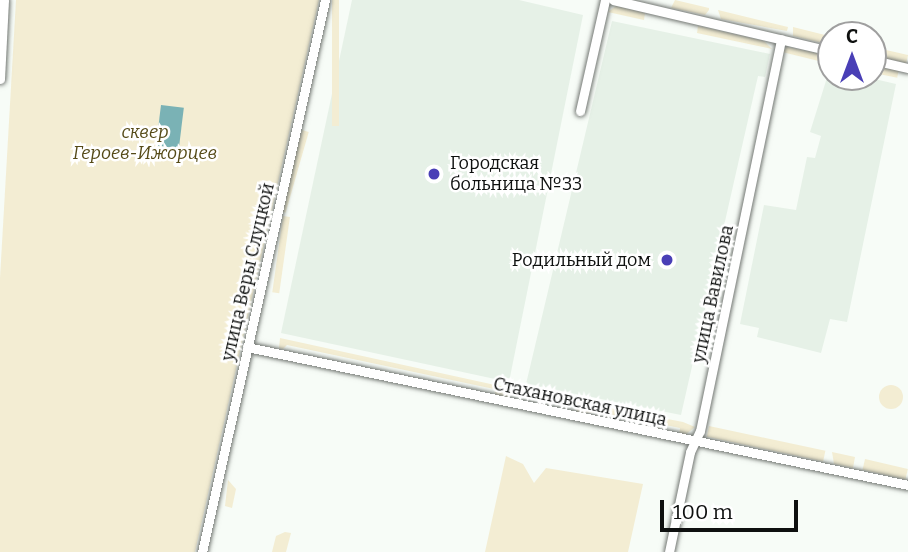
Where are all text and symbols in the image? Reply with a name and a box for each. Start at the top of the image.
north arrow [817,21,887,91]
text: С [846,25,858,48]
park label: сквер Героев-Ижорцев [73,122,217,164]
place label: Городская больница №33 [450,153,582,196]
marker: Городская больница №33 [424,164,444,184]
street label: улица Веры Слуцкой [217,181,279,363]
street label: улица Вавилова [688,223,738,365]
place label: Родильный дом [512,249,651,271]
marker: Родильный дом [657,250,677,270]
street label: Стахановская улица [491,373,669,431]
scale bar [663,486,801,530]
text: 100 m [673,499,733,525]

